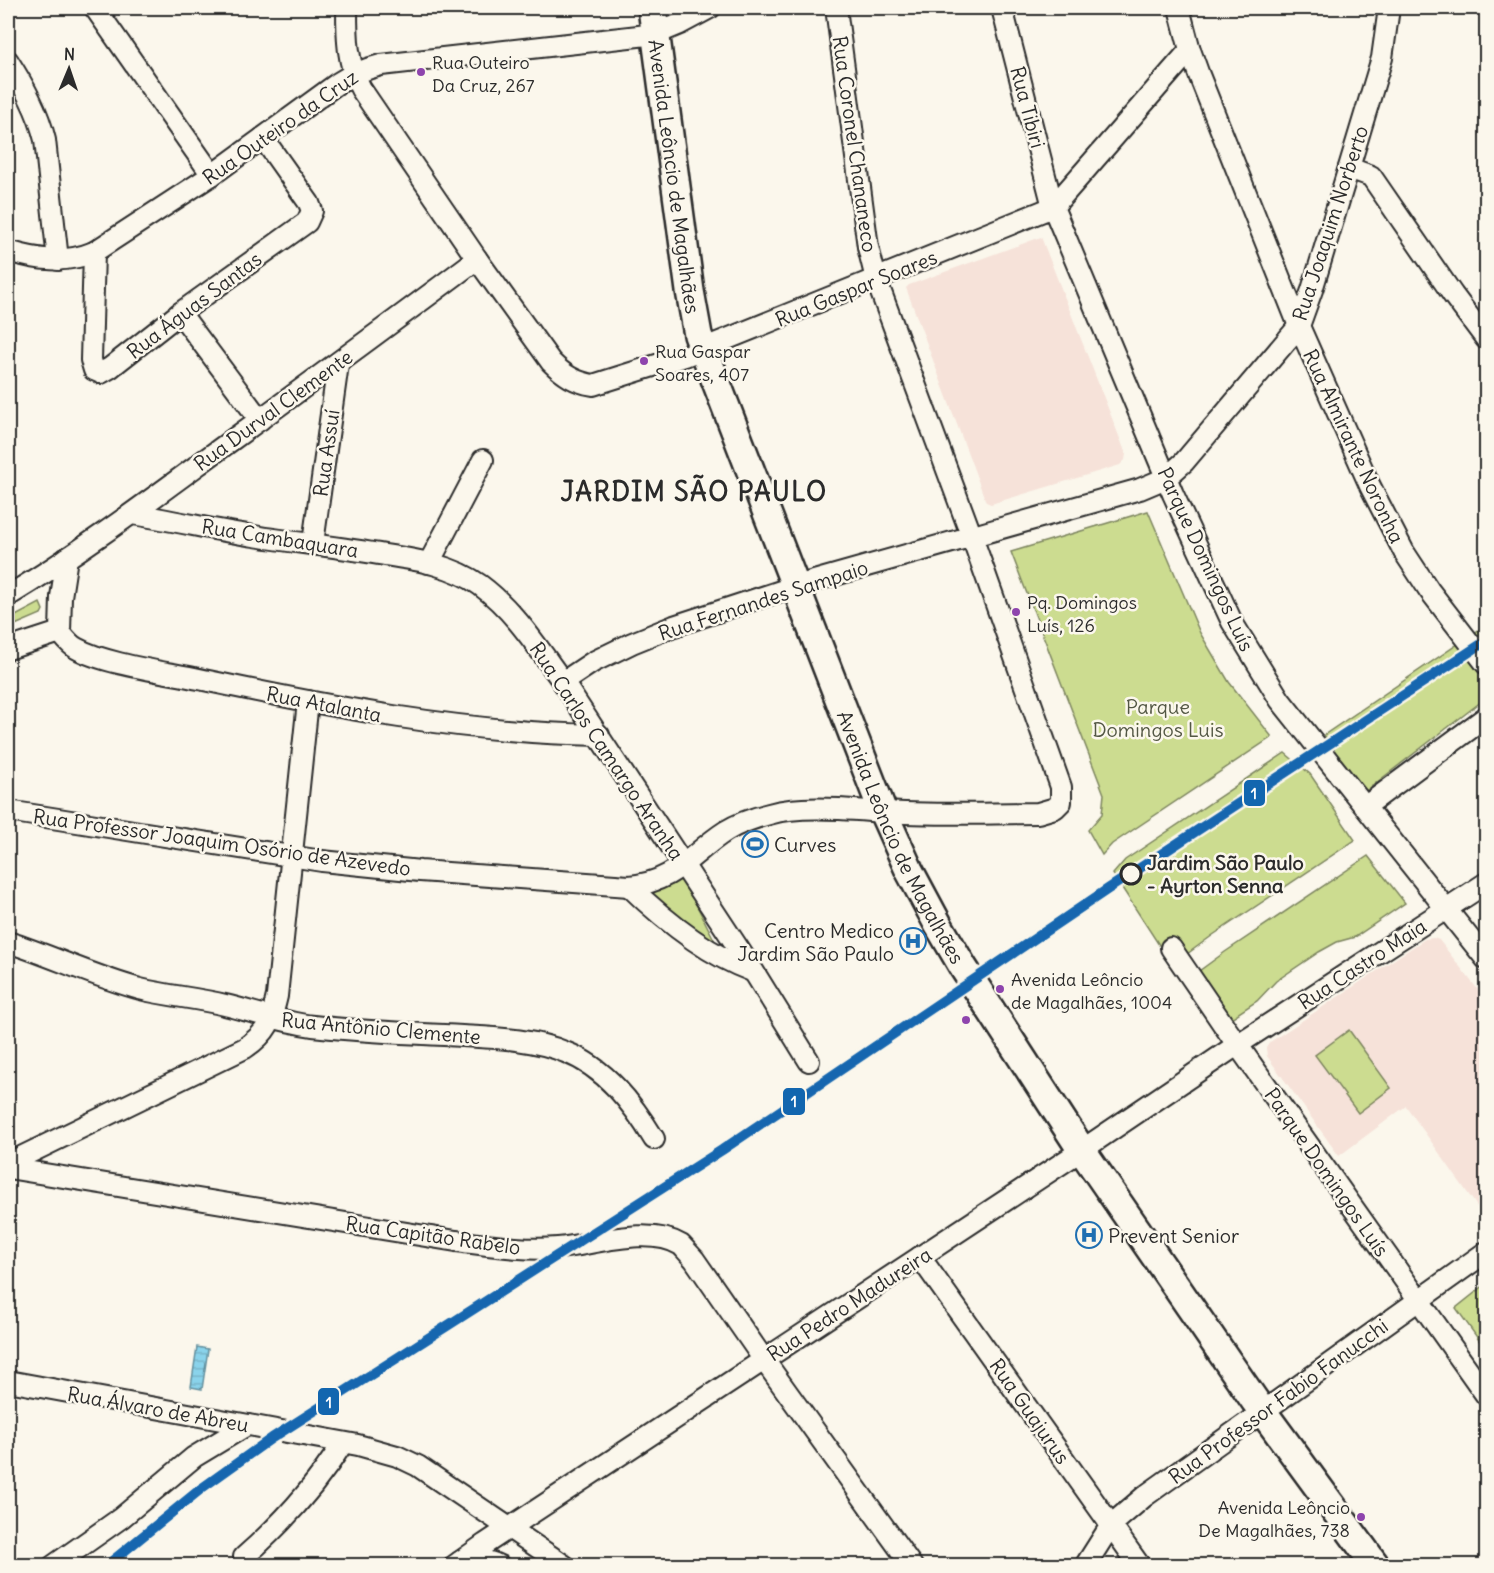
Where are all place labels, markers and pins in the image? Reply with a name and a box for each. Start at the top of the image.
place label: Rua Outeiro Da Cruz, 267 [432,51,535,97]
marker: Rua Outeiro Da Cruz, 267 [415,66,427,78]
place label: Rua Gaspar Soares, 407 [655,340,751,386]
marker: Rua Gaspar Soares, 407 [638,355,650,367]
place label: Pq. Domingos Luís, 126 [1027,591,1137,637]
marker: Pq. Domingos Luís, 126 [1010,606,1022,618]
sports icon: Curves [740,829,770,859]
place label: Curves [774,832,836,857]
place label: Jardim São Paulo - Ayrton Senna [1147,850,1304,898]
marker: Jardim São Paulo - Ayrton Senna [1120,863,1142,885]
place label: Centro Medico Jardim São Paulo [737,918,894,966]
hospital icon: Centro Medico Jardim São Paulo [898,926,928,956]
place label: Avenida Leôncio de Magalhães, 1004 [1011,968,1172,1014]
marker: Avenida Leôncio de Magalhães, 1004 [994,983,1006,995]
unlabelled marker [960,1014,972,1026]
hospital icon: Prevent Senior [1074,1220,1104,1250]
place label: Prevent Senior [1108,1223,1239,1248]
place label: Avenida Leôncio De Magalhães, 738 [1198,1496,1350,1542]
marker: Avenida Leôncio De Magalhães, 738 [1355,1511,1367,1523]

